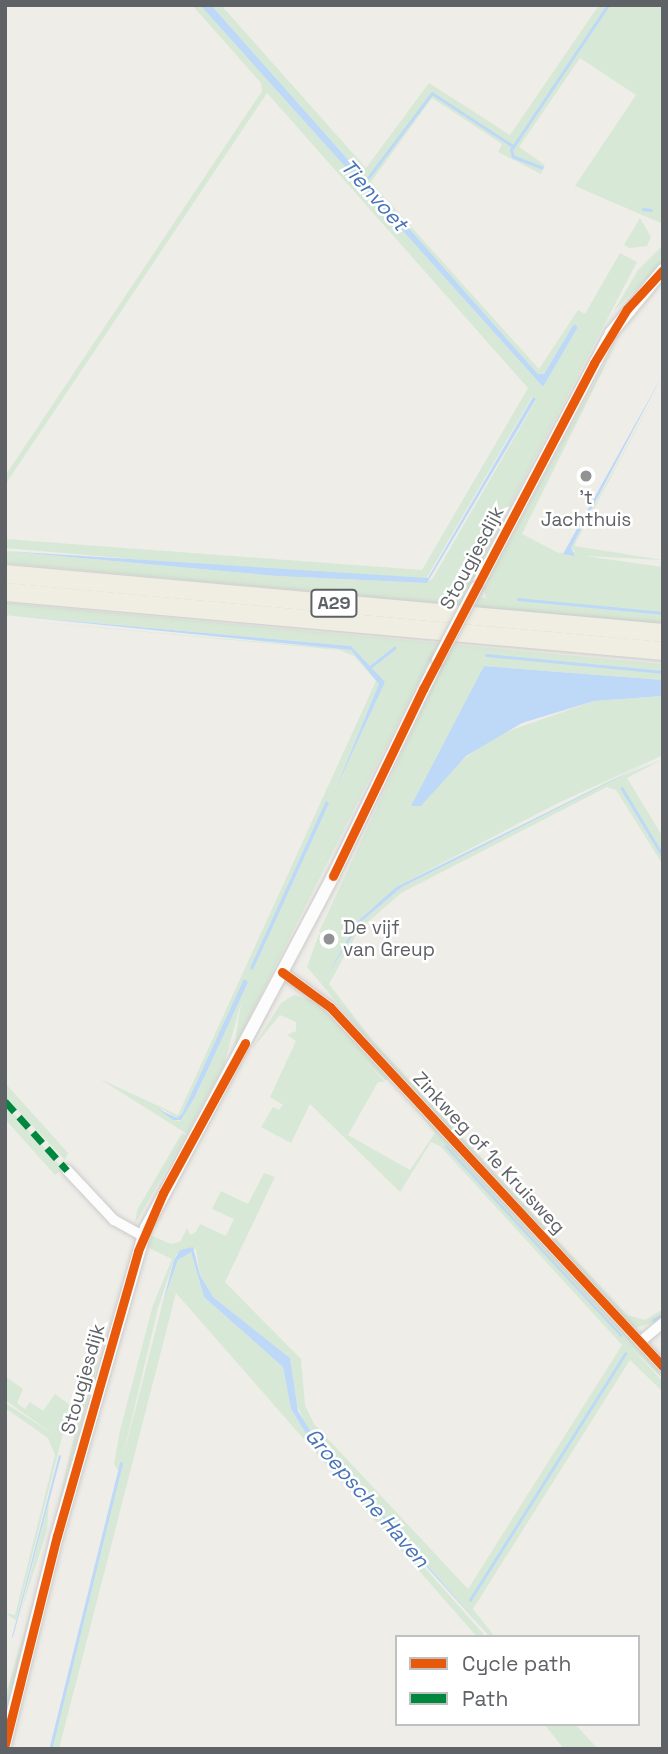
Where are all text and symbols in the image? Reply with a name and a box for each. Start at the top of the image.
water label: Tienvoet [335,154,413,236]
marker: 't Jachthuis [578,468,594,484]
place label: 't Jachthuis [541,487,631,531]
street label: Stougjesdijk [435,503,509,613]
road number: A29 [310,588,358,618]
place label: De vijf van Greup [343,917,435,961]
marker: De vijf van Greup [321,931,337,947]
street label: Zinkweg of 1e Kruisweg [408,1067,570,1239]
street label: Stougjesdijk [56,1321,110,1437]
water label: Groepsche Haven [300,1423,434,1573]
legend [395,1635,640,1726]
text: Cycle path [462,1650,571,1677]
text: Path [462,1685,508,1712]

